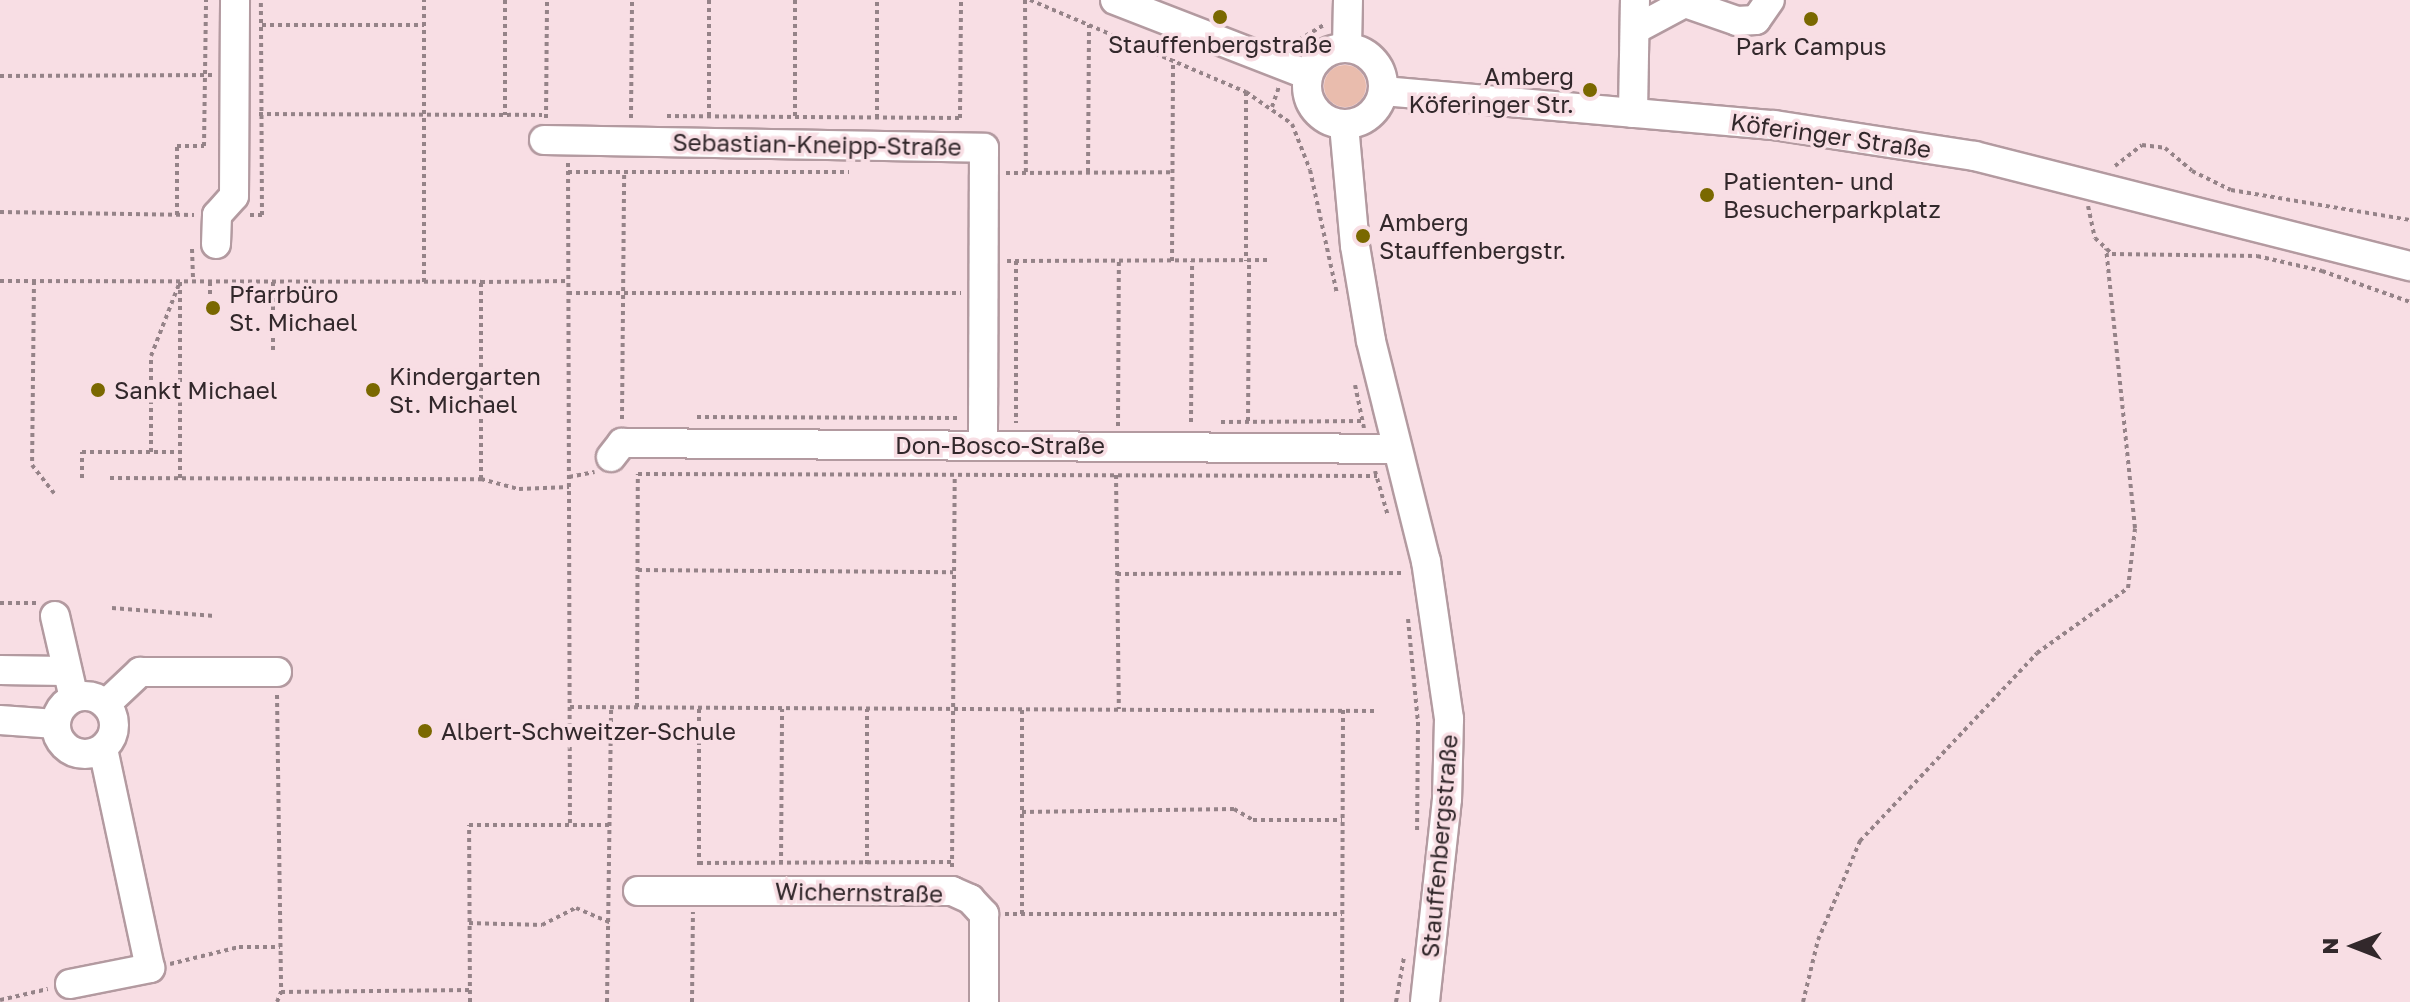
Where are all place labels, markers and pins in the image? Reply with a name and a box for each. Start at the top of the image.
marker: Stauffenbergstraße [1211,8,1229,26]
marker: Park Campus [1802,10,1820,28]
place label: Stauffenbergstraße [1108,30,1332,58]
place label: Park Campus [1735,32,1887,60]
place label: Amberg Köferinger Str. [1409,62,1574,118]
marker: Amberg Köferinger Str. [1581,81,1599,99]
place label: Patienten- und Besucherparkplatz [1723,167,1941,223]
marker: Patienten- und Besucherparkplatz [1698,186,1716,204]
place label: Amberg Stauffenbergstr. [1379,208,1566,264]
marker: Amberg Stauffenbergstr. [1354,227,1372,245]
place label: Pfarrbüro St. Michael [229,280,357,336]
marker: Pfarrbüro St. Michael [204,299,222,317]
place label: Kindergarten St. Michael [389,362,541,418]
place label: Sankt Michael [114,376,277,404]
marker: Sankt Michael [89,381,107,399]
marker: Kindergarten St. Michael [364,381,382,399]
place label: Albert-Schweitzer-Schule [441,717,736,745]
marker: Albert-Schweitzer-Schule [416,722,434,740]

